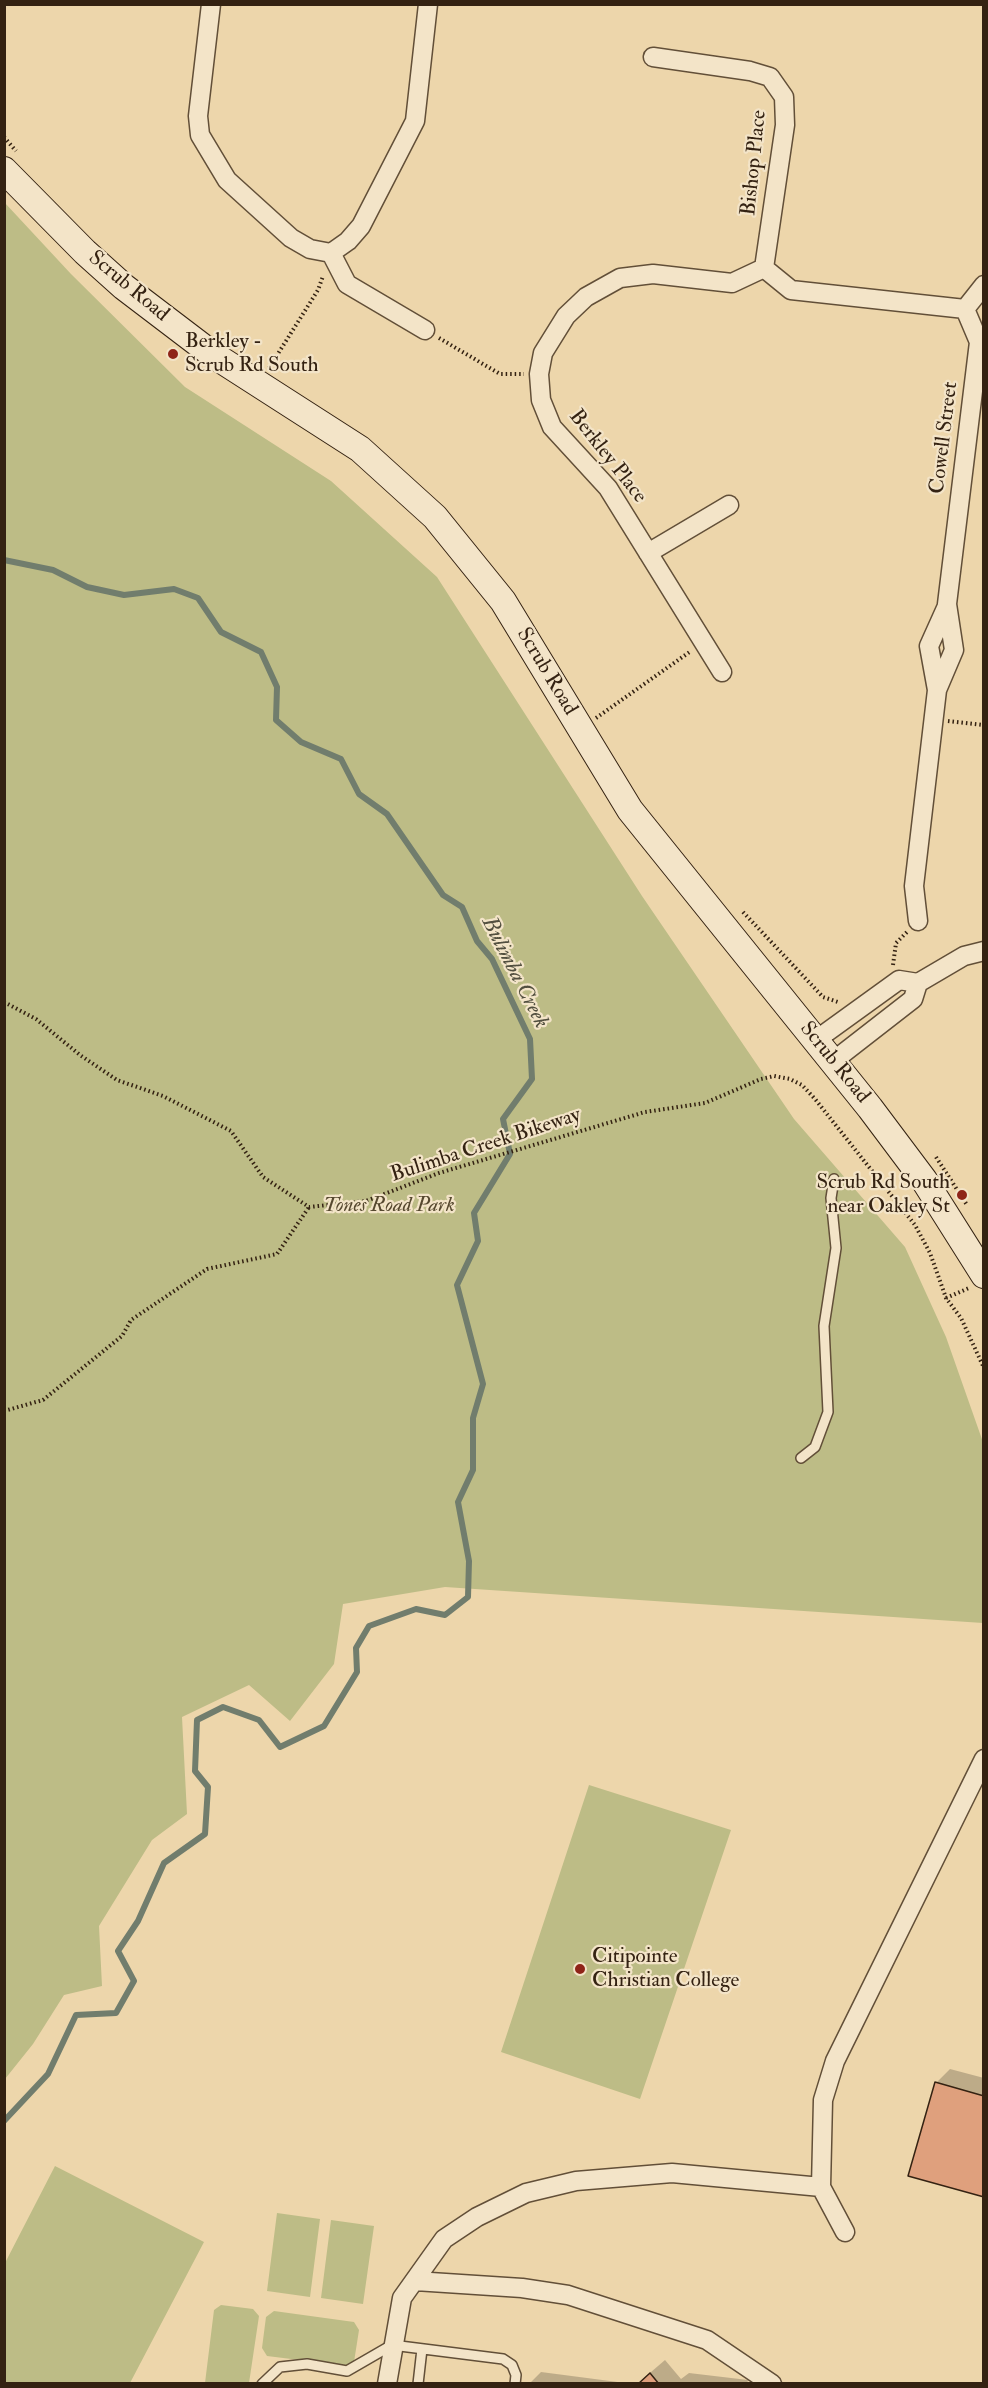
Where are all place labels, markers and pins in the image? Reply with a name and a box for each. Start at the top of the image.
place label: Berkley - Scrub Rd South [185,329,319,379]
marker: Berkley - Scrub Rd South [166,347,180,361]
place label: Scrub Rd South near Oakley St [816,1170,950,1220]
marker: Scrub Rd South near Oakley St [955,1188,969,1202]
place label: Citipointe Christian College [592,1944,739,1994]
marker: Citipointe Christian College [573,1962,587,1976]

